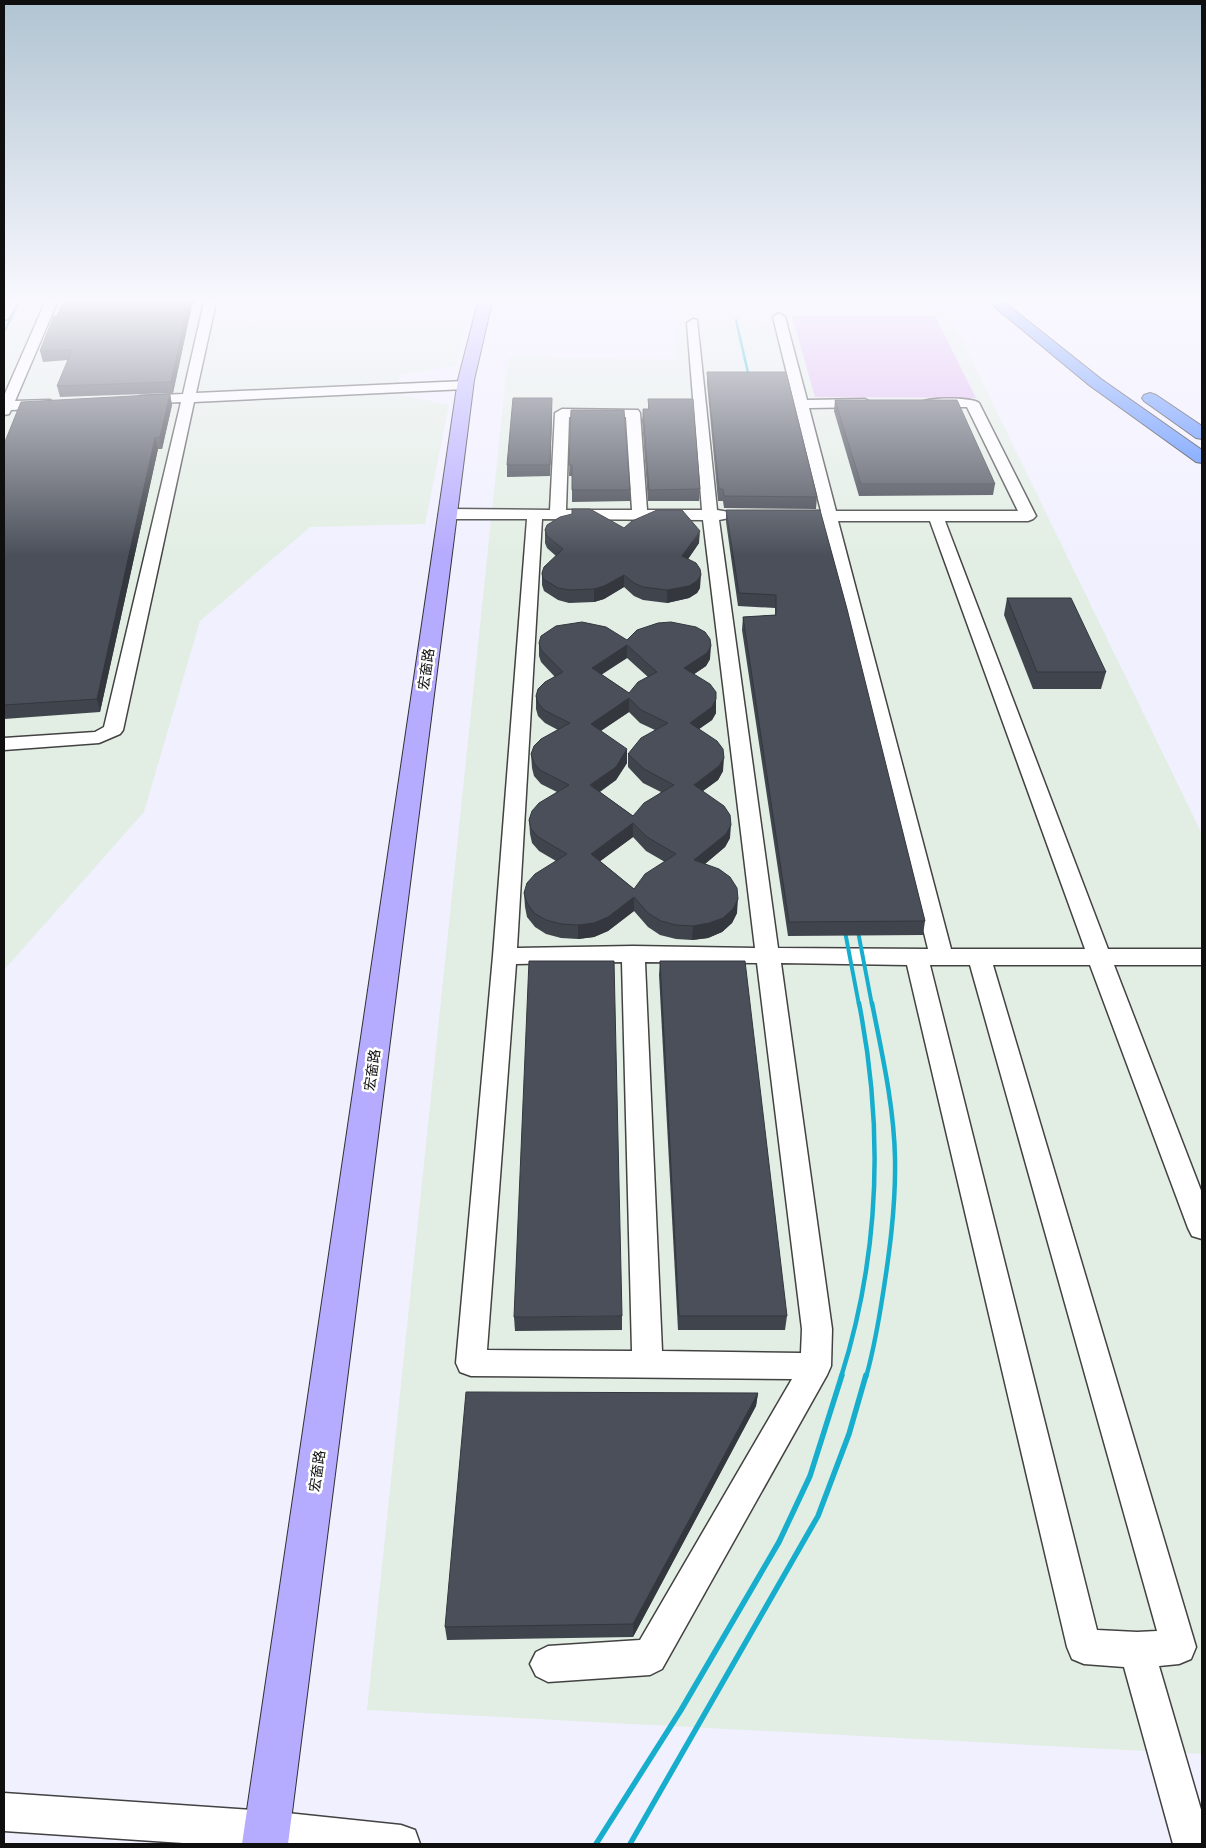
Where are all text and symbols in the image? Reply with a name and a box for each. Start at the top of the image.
street label: 宏奤路 [413,647,438,691]
street label: 宏奤路 [359,1048,384,1092]
street label: 宏奤路 [304,1449,329,1493]

